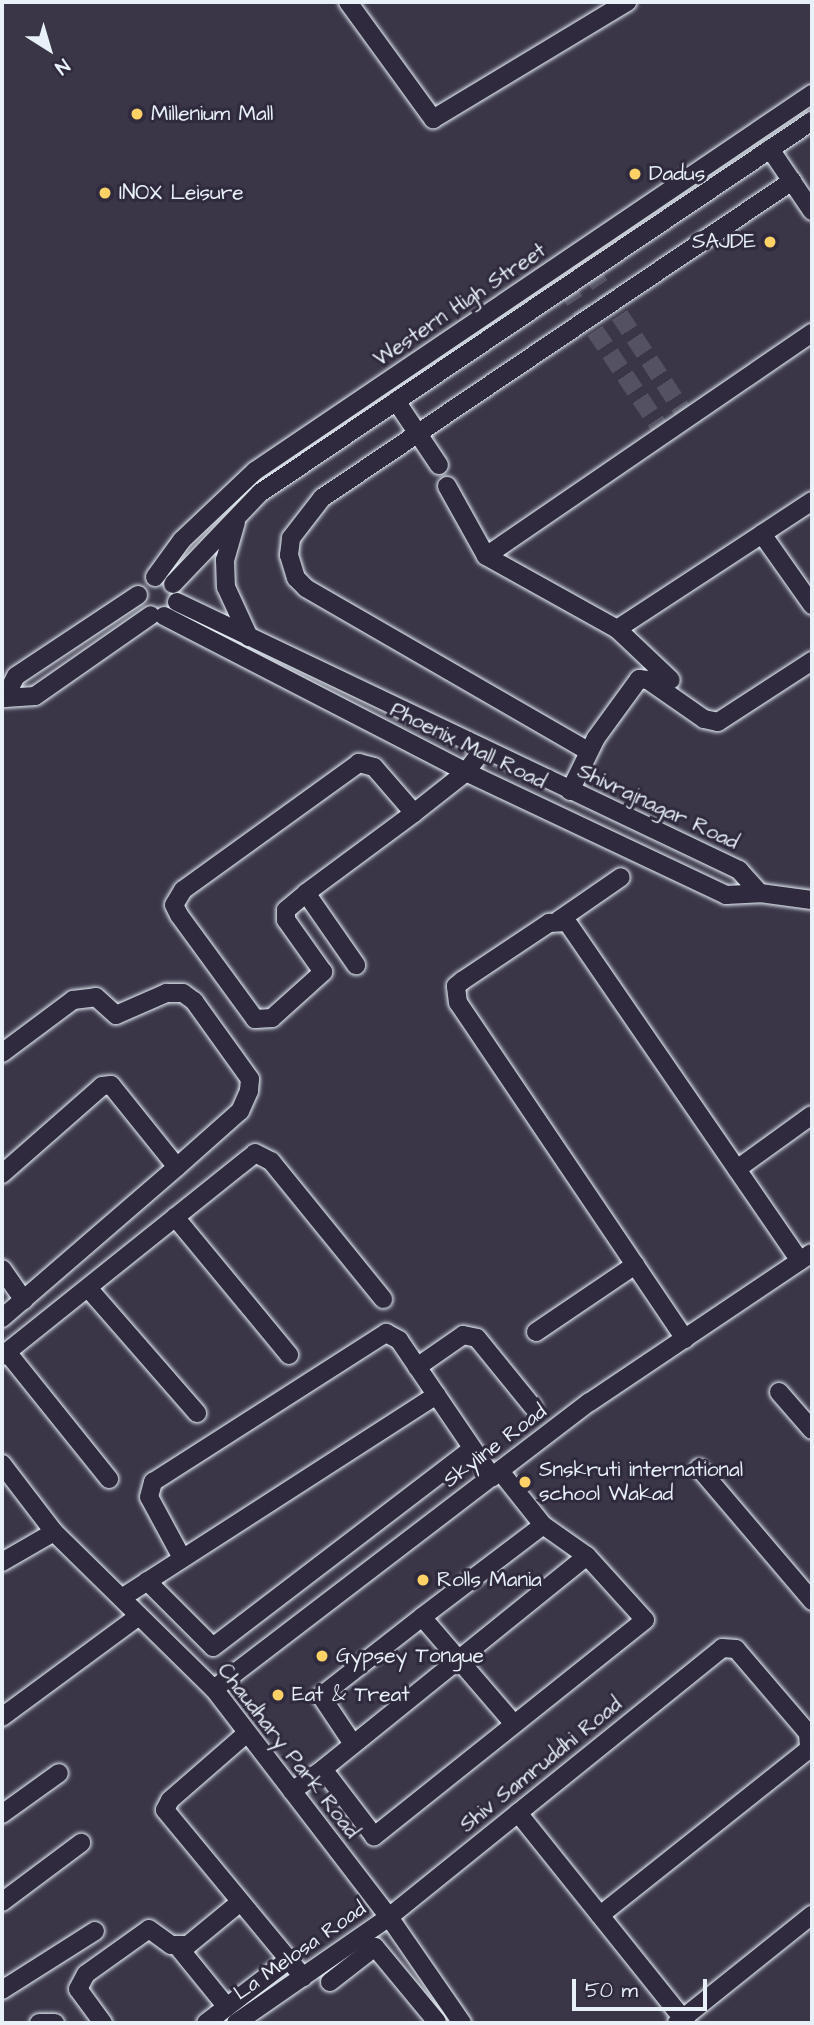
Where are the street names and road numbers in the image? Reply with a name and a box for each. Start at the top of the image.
street label: Western High Street [369,238,551,372]
street label: Phoenix Mall Road [386,697,550,795]
street label: Shivrajnagar Road [573,759,743,855]
street label: Skyline Road [438,1399,552,1493]
street label: Chaudhary Park Road [212,1658,364,1844]
street label: Shiv Samruddhi Road [455,1692,627,1838]
street label: La Melosa Road [229,1896,371,2006]

